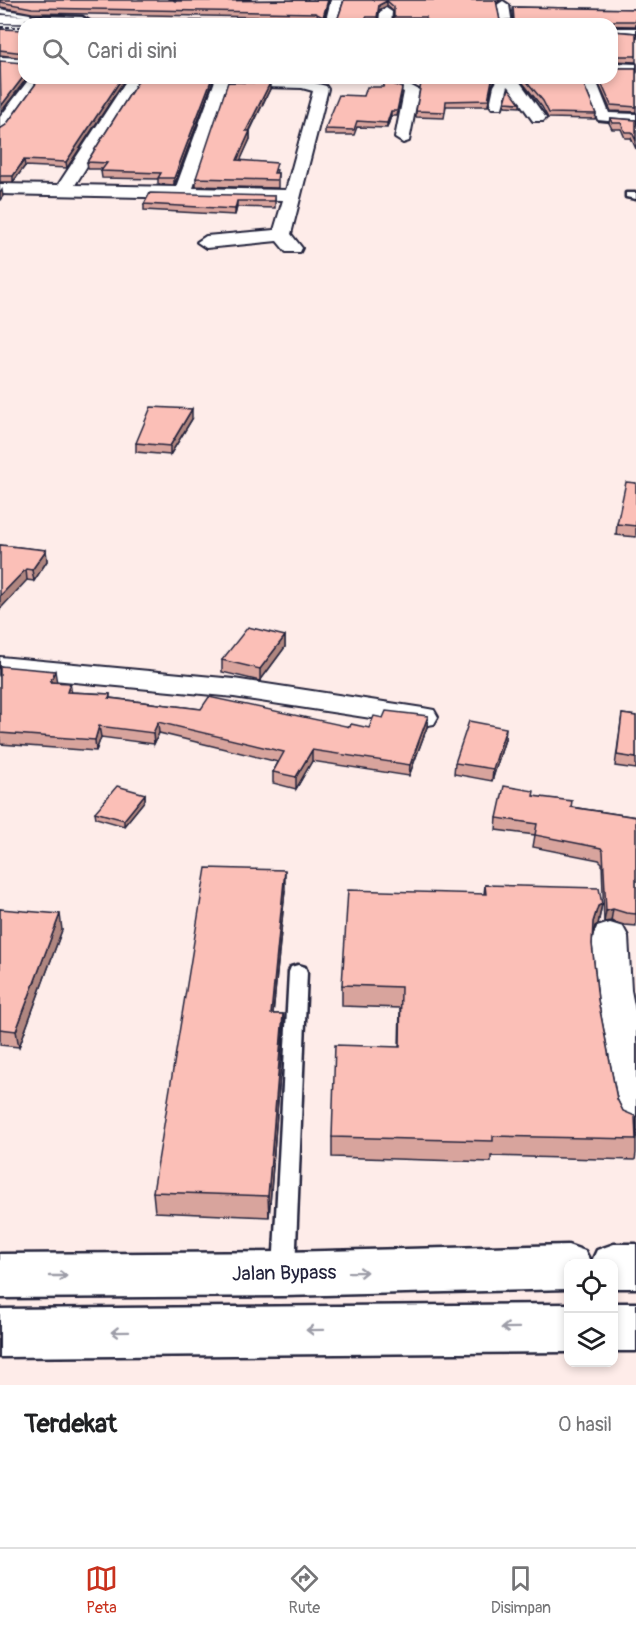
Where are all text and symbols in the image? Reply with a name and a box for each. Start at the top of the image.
search box [18,18,618,84]
icon: search [39,35,72,68]
text: Cari di sini [87,37,177,65]
map controls [564,1259,618,1367]
button: locate [564,1259,618,1313]
street label: Jalan Bypass [232,1260,337,1286]
one-way arrow [348,1266,368,1278]
one-way arrow [48,1270,68,1281]
button: layers [564,1313,618,1367]
one-way arrow [501,1322,521,1334]
one-way arrow [306,1324,326,1336]
one-way arrow [111,1326,131,1338]
text: Terdekat [24,1408,117,1440]
text: 0 hasil [558,1412,612,1437]
tab: Peta [85,1562,118,1618]
tab: Rute [288,1562,321,1618]
tab: Disimpan [491,1562,551,1618]

